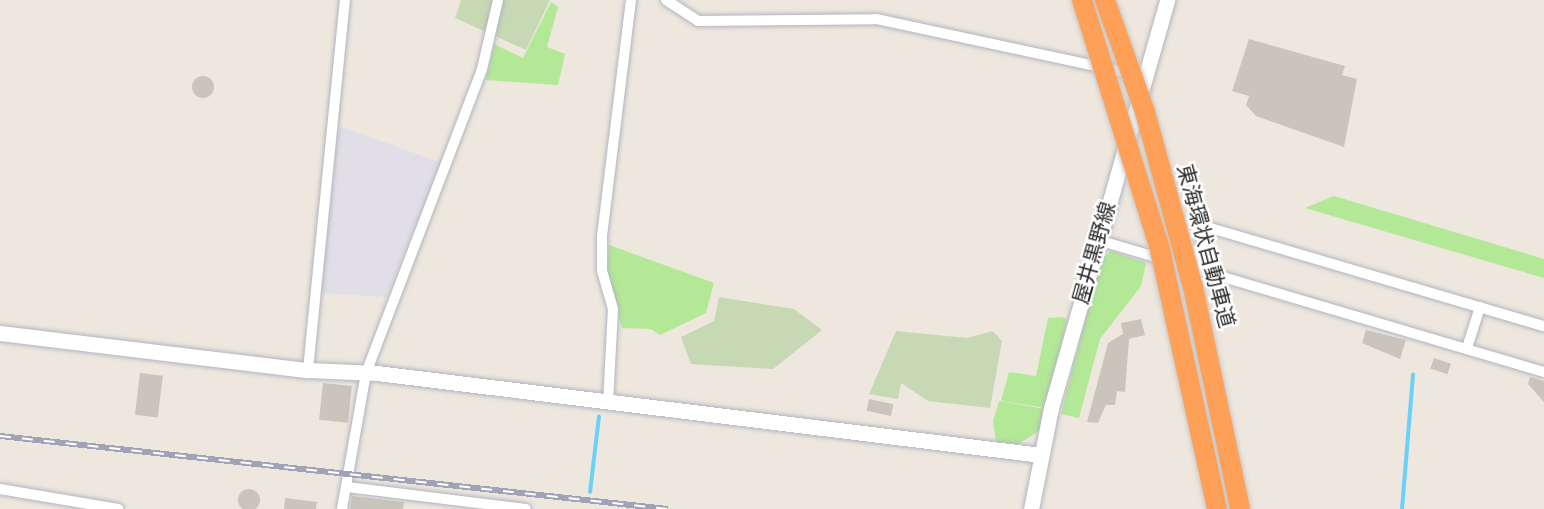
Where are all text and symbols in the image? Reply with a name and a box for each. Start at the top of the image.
street label: 東海環状自動車道 [1172,162,1240,330]
street label: 屋井黒野線 [1067,199,1121,307]

